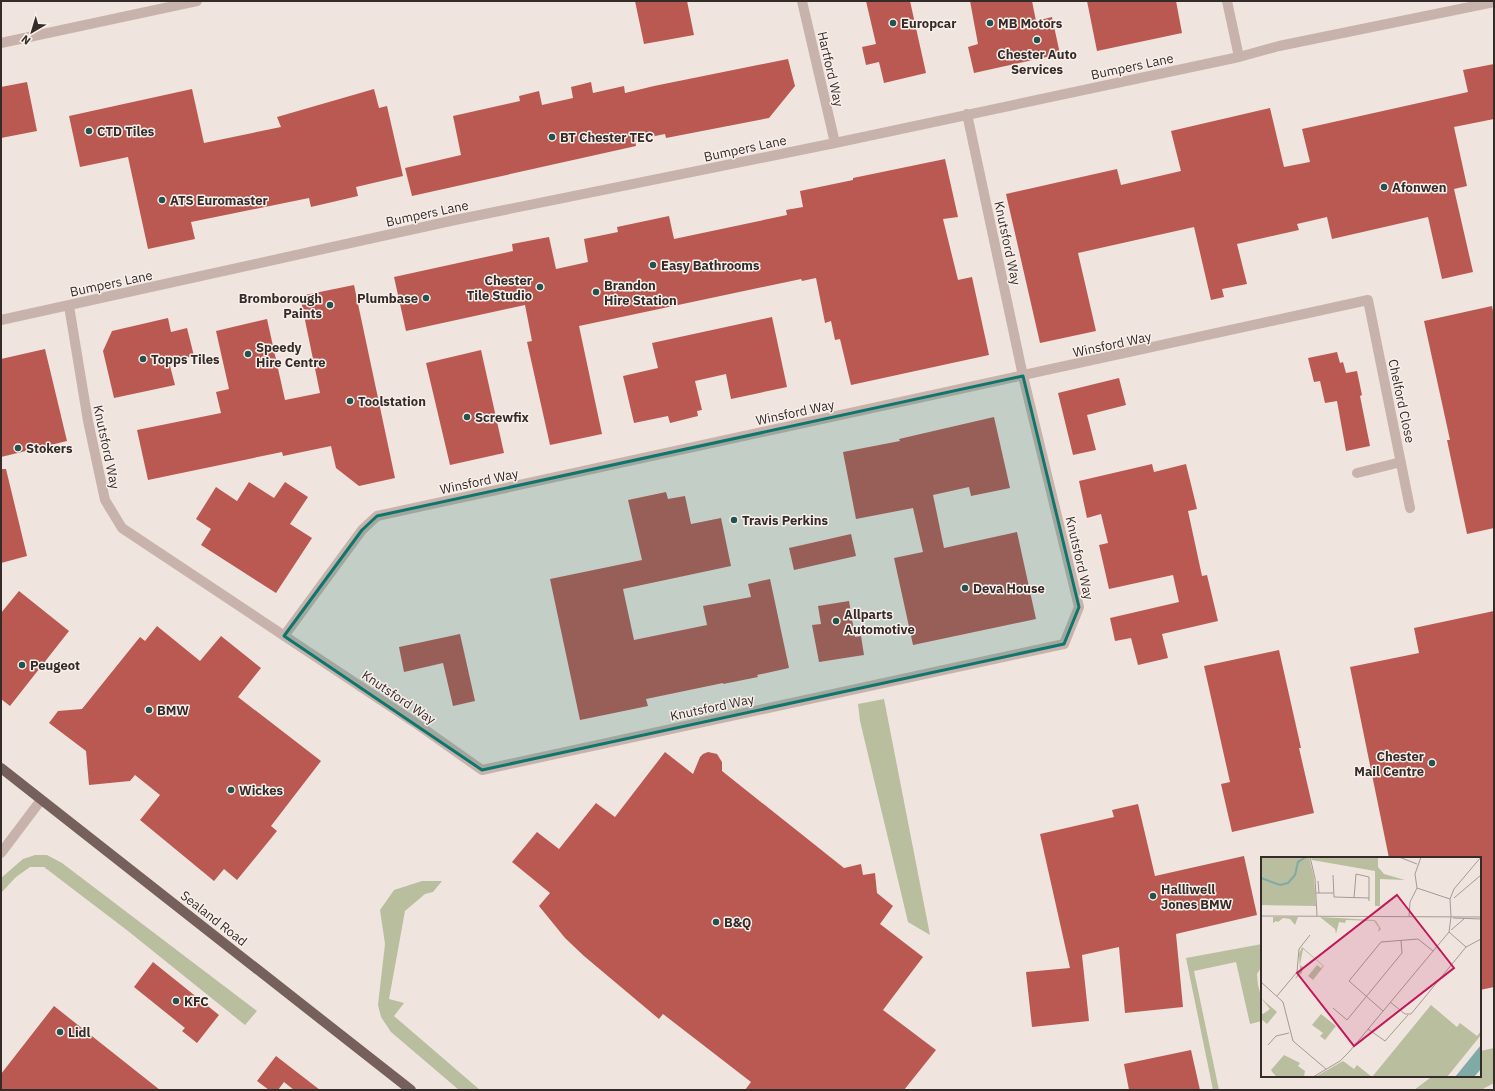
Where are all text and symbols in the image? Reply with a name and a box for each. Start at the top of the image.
north arrow [12,12,52,52]
place label: Europcar [901,15,956,32]
place label: MB Motors [998,15,1063,32]
marker: Europcar [888,18,898,28]
marker: MB Motors [985,18,995,28]
street label: Hartford Way [814,30,848,109]
text: N [18,32,33,48]
marker: Chester Auto Services [1032,35,1042,45]
place label: Chester Auto Services [997,46,1077,78]
street label: Bumpers Lane [1089,49,1175,84]
place label: CTD Tiles [97,123,155,140]
marker: CTD Tiles [84,126,94,136]
place label: BT Chester TEC [560,129,654,146]
street label: Bumpers Lane [702,131,788,166]
marker: BT Chester TEC [547,132,557,142]
place label: Afonwen [1392,179,1446,196]
marker: Afonwen [1379,182,1389,192]
place label: ATS Euromaster [170,192,268,209]
marker: ATS Euromaster [157,195,167,205]
street label: Bumpers Lane [384,196,470,231]
street label: Knutsford Way [990,200,1025,287]
place label: Easy Bathrooms [661,257,760,274]
marker: Easy Bathrooms [648,260,658,270]
street label: Bumpers Lane [68,266,154,301]
place label: Chester Tile Studio [467,272,532,304]
place label: Brandon Hire Station [604,277,677,309]
marker: Chester Tile Studio [535,282,545,292]
marker: Brandon Hire Station [591,287,601,297]
place label: Bromborough Paints [239,290,322,322]
place label: Plumbase [357,290,418,307]
marker: Plumbase [421,293,431,303]
marker: Bromborough Paints [325,300,335,310]
street label: Winsford Way [1071,328,1154,361]
place label: Speedy Hire Centre [256,339,326,371]
marker: Speedy Hire Centre [243,349,253,359]
place label: Topps Tiles [151,351,220,368]
marker: Topps Tiles [138,354,148,364]
street label: Chelford Close [1384,358,1419,445]
place label: Toolstation [358,393,426,410]
marker: Toolstation [345,396,355,406]
street label: Winsford Way [754,396,837,429]
street label: Knutsford Way [89,404,124,491]
place label: Screwfix [475,409,530,426]
marker: Screwfix [462,412,472,422]
place label: Stokers [26,440,73,457]
marker: Stokers [13,443,23,453]
street label: Winsford Way [438,465,521,498]
place label: Travis Perkins [742,512,828,529]
marker: Travis Perkins [729,515,739,525]
street label: Knutsford Way [1062,515,1097,602]
place label: Deva House [973,580,1045,597]
marker: Deva House [960,583,970,593]
place label: Allparts Automotive [844,606,915,638]
marker: Allparts Automotive [831,616,841,626]
place label: Peugeot [30,657,80,674]
marker: Peugeot [17,660,27,670]
street label: Knutsford Way [359,667,439,729]
street label: Knutsford Way [669,690,756,725]
place label: BMW [157,702,189,719]
marker: BMW [144,705,154,715]
place label: Chester Mail Centre [1354,748,1424,780]
marker: Chester Mail Centre [1427,758,1437,768]
place label: Wickes [239,782,284,799]
marker: Wickes [226,785,236,795]
inset map [1261,857,1481,1077]
place label: Halliwell Jones BMW [1161,881,1233,913]
street label: Sealand Road [177,887,250,950]
marker: Halliwell Jones BMW [1148,891,1158,901]
place label: B&Q [724,914,751,931]
marker: B&Q [711,917,721,927]
place label: KFC [184,993,209,1010]
marker: KFC [171,996,181,1006]
place label: Lidl [68,1024,91,1041]
marker: Lidl [55,1027,65,1037]

